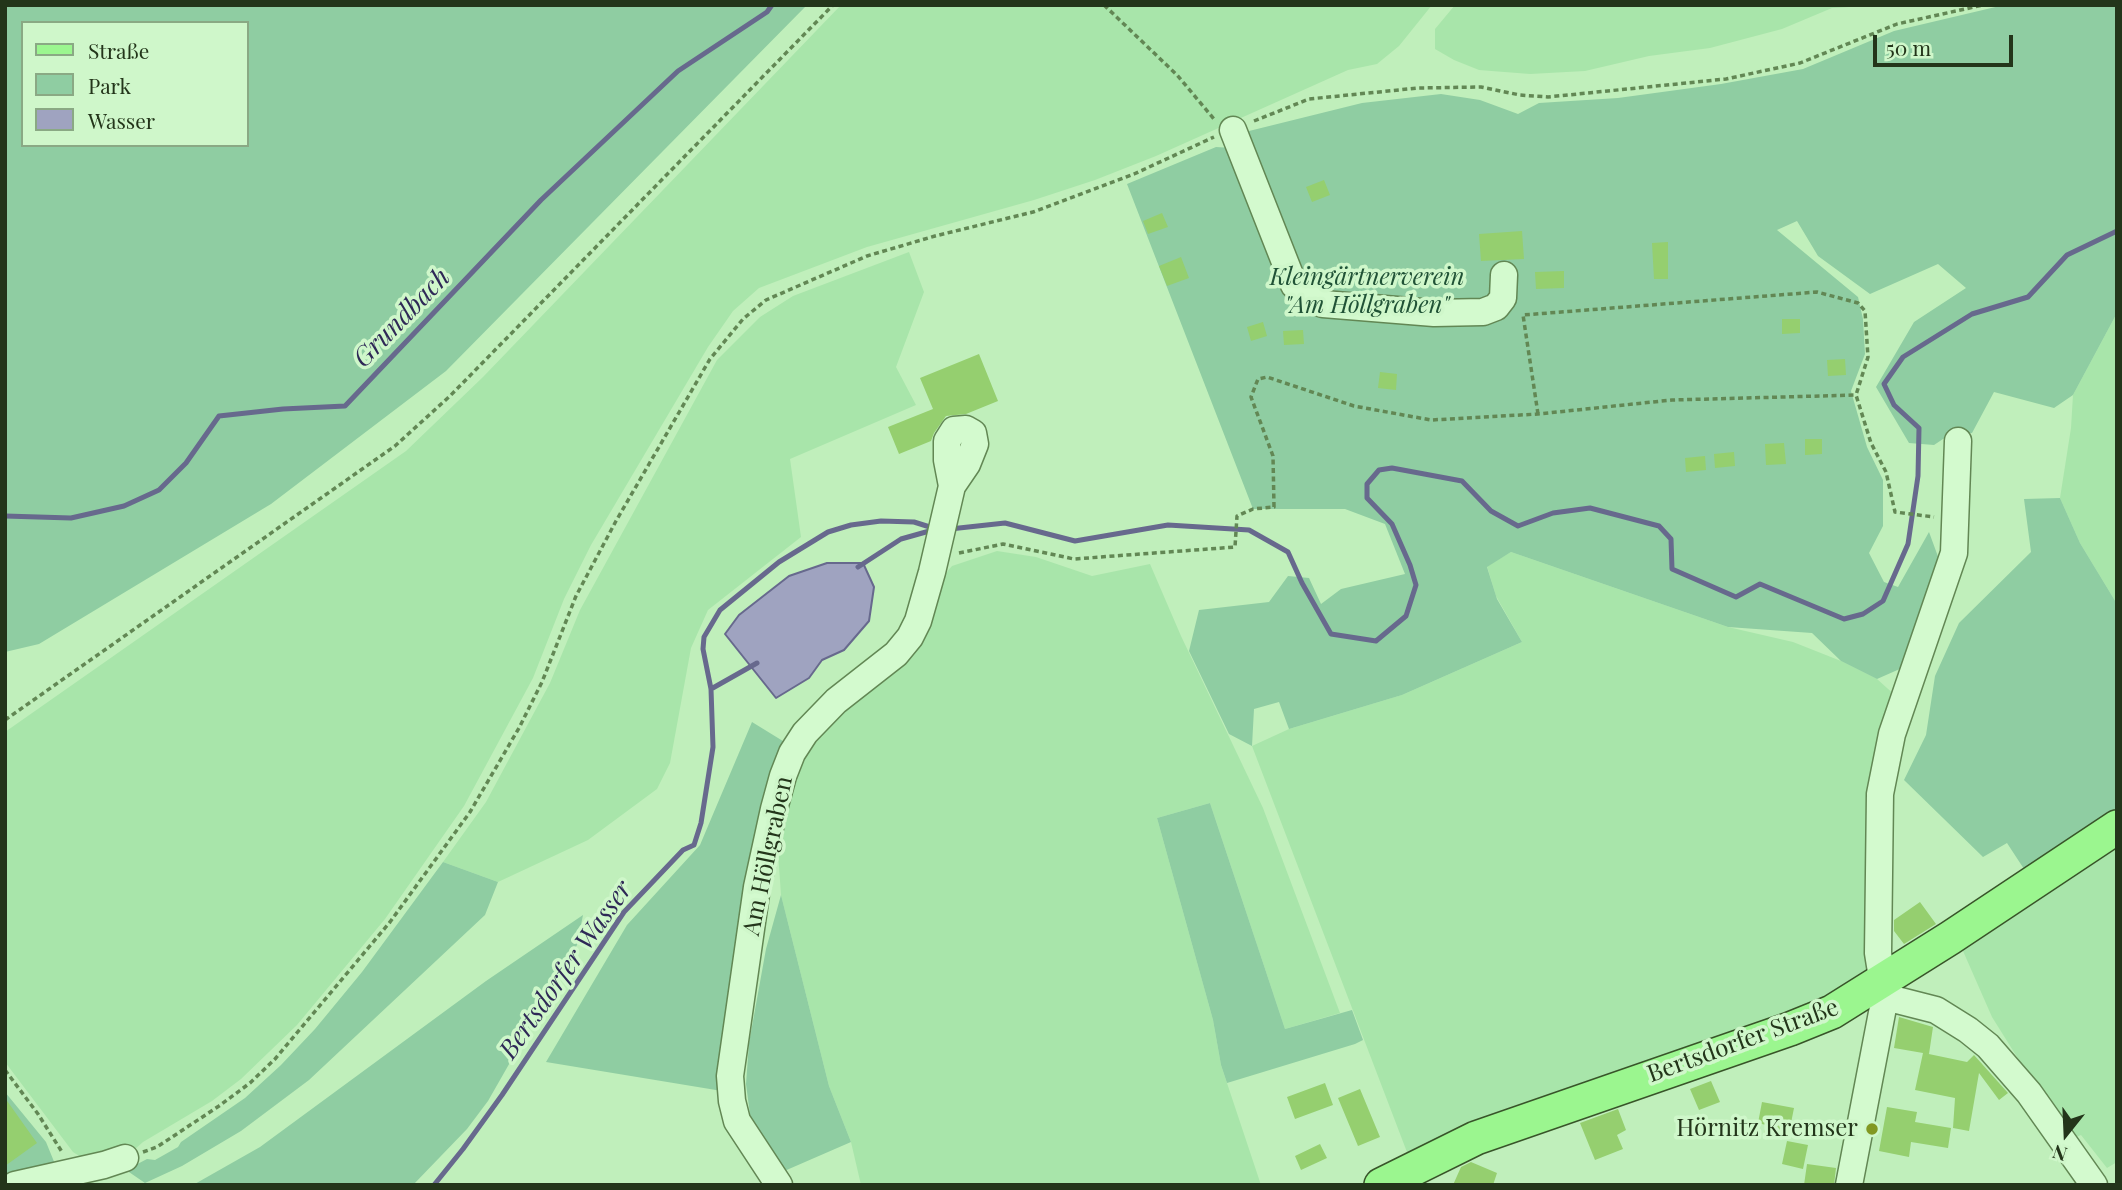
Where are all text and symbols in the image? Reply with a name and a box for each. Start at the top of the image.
legend [21,21,248,147]
scale bar [1877,21,2017,65]
text: 50 m [1886,33,1931,61]
text: Straße [88,36,149,64]
text: Park [88,71,131,99]
text: Wasser [88,106,155,134]
water label: Grundbach [347,262,457,374]
park label: Kleingärtnerverein "Am Höllgraben" [1270,264,1464,320]
street label: Am Höllgraben [737,774,799,938]
water label: Bertsdorfer Wasser [493,875,639,1065]
street label: Bertsdorfer Straße [1644,993,1842,1089]
north arrow [2031,1099,2101,1169]
place label: Hörnitz Kremser [1676,1115,1858,1143]
marker: Hörnitz Kremser [1864,1121,1880,1137]
text: N [2049,1139,2070,1168]

